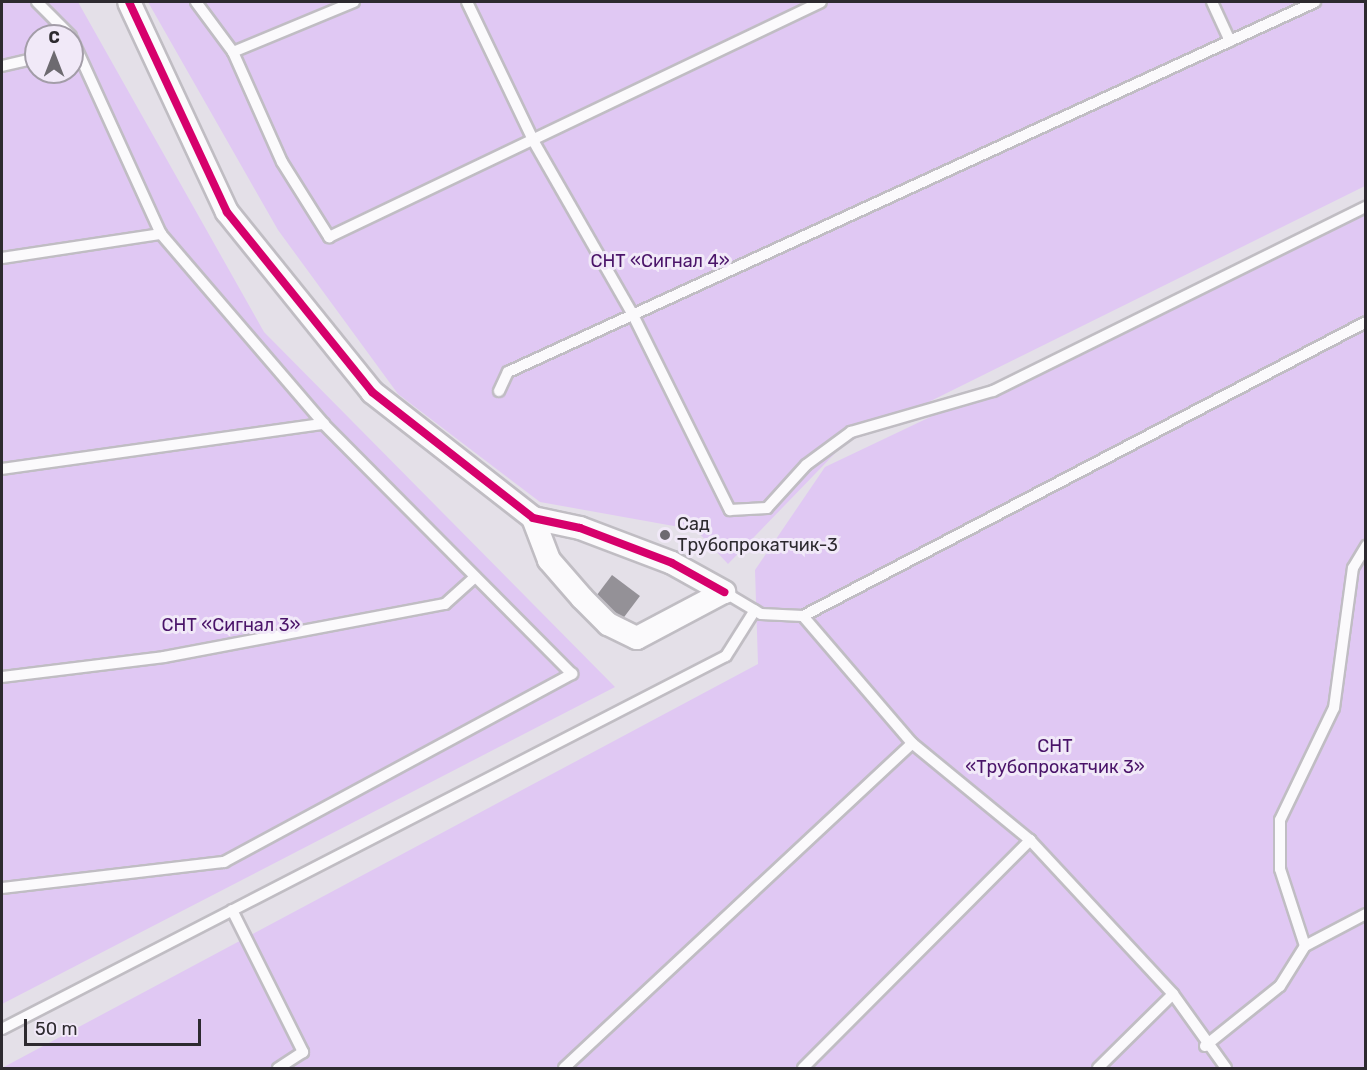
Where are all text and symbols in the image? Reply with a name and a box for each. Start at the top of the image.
north arrow [24,24,84,84]
text: С [48,28,60,47]
park label: СНТ «Сигнал 4» [590,250,730,272]
place label: Сад Трубопрокатчик-3 [677,514,838,556]
marker: Сад Трубопрокатчик-3 [658,528,672,542]
park label: СНТ «Сигнал 3» [162,614,300,636]
park label: СНТ «Трубопрокатчик 3» [965,736,1145,778]
scale bar [27,1007,204,1045]
text: 50 m [35,1018,78,1040]

